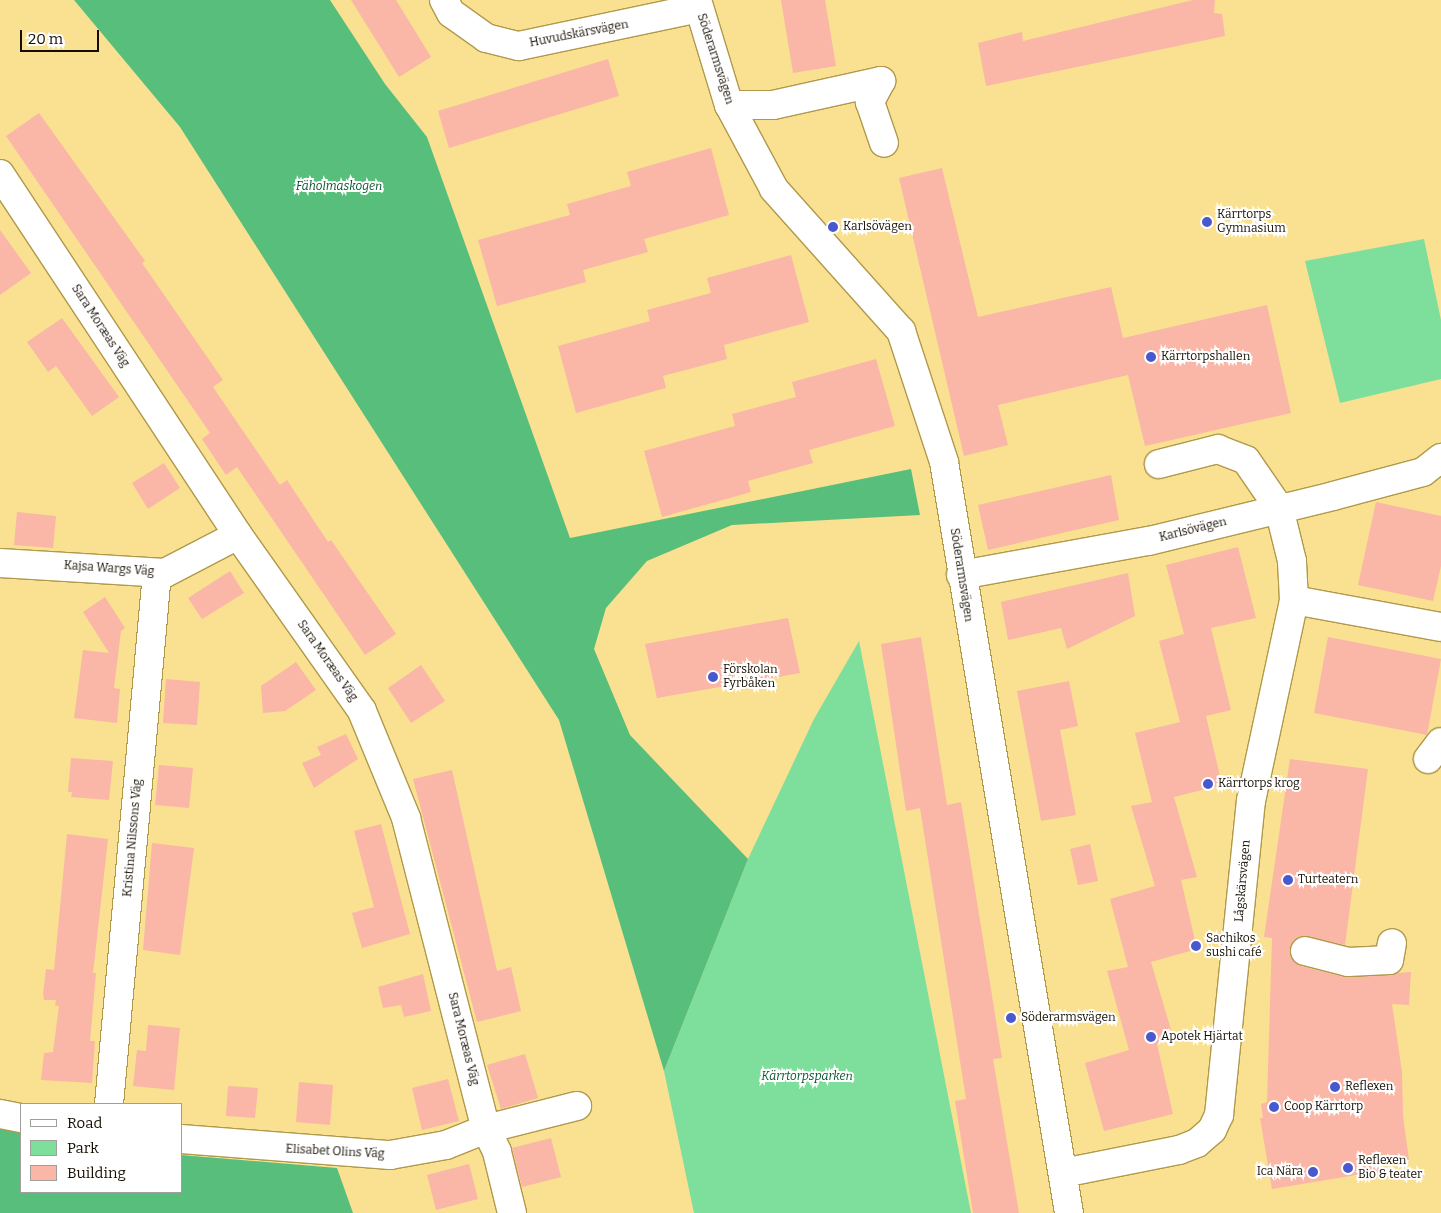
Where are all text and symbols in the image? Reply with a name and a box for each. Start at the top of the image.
street label: Söderarmsvägen [694,12,736,106]
street label: Huvudskärsvägen [528,17,630,51]
scale bar [22,20,101,52]
text: 20 m [28,30,63,48]
park label: Fäholmaskogen [296,180,382,194]
place label: Kärrtorps Gymnasium [1217,208,1286,236]
marker: Kärrtorps Gymnasium [1201,216,1213,228]
place label: Karlsövägen [843,220,912,234]
marker: Karlsövägen [827,221,839,233]
street label: Sara Moræas Väg [68,282,132,370]
place label: Kärrtorpshallen [1161,350,1250,364]
marker: Kärrtorpshallen [1145,351,1157,363]
street label: Karlsövägen [1158,515,1228,545]
street label: Söderarmsvägen [946,527,976,623]
street label: Kajsa Wargs Väg [63,559,155,579]
street label: Sara Moræas Väg [294,618,360,704]
place label: Förskolan Fyrbåken [723,663,778,691]
marker: Förskolan Fyrbåken [707,671,719,683]
place label: Kärrtorps krog [1218,777,1300,791]
street label: Kristina Nilssons Väg [121,778,145,898]
marker: Kärrtorps krog [1202,778,1214,790]
street label: Lågskärsvägen [1232,839,1254,923]
place label: Turteatern [1298,873,1358,887]
marker: Turteatern [1282,874,1294,886]
place label: Sachikos sushi café [1206,932,1261,960]
marker: Sachikos sushi café [1190,940,1202,952]
street label: Sara Moræas Väg [444,991,482,1087]
place label: Söderarmsvägen [1021,1011,1116,1025]
marker: Söderarmsvägen [1005,1012,1017,1024]
place label: Apotek Hjärtat [1161,1030,1243,1044]
marker: Apotek Hjärtat [1145,1031,1157,1043]
park label: Kärrtorpsparken [761,1070,853,1084]
place label: Reflexen [1345,1080,1393,1094]
marker: Reflexen [1329,1081,1341,1093]
place label: Coop Kärrtorp [1284,1100,1363,1114]
marker: Coop Kärrtorp [1268,1101,1280,1113]
legend [20,1103,182,1193]
text: Road [67,1114,102,1132]
text: Park [67,1139,99,1157]
street label: Elisabet Olins Väg [285,1142,385,1162]
place label: Reflexen Bio & teater [1358,1154,1422,1182]
marker: Reflexen Bio & teater [1342,1162,1354,1174]
text: Building [67,1164,126,1182]
place label: Ica Nära [1257,1165,1303,1179]
marker: Ica Nära [1307,1166,1319,1178]

